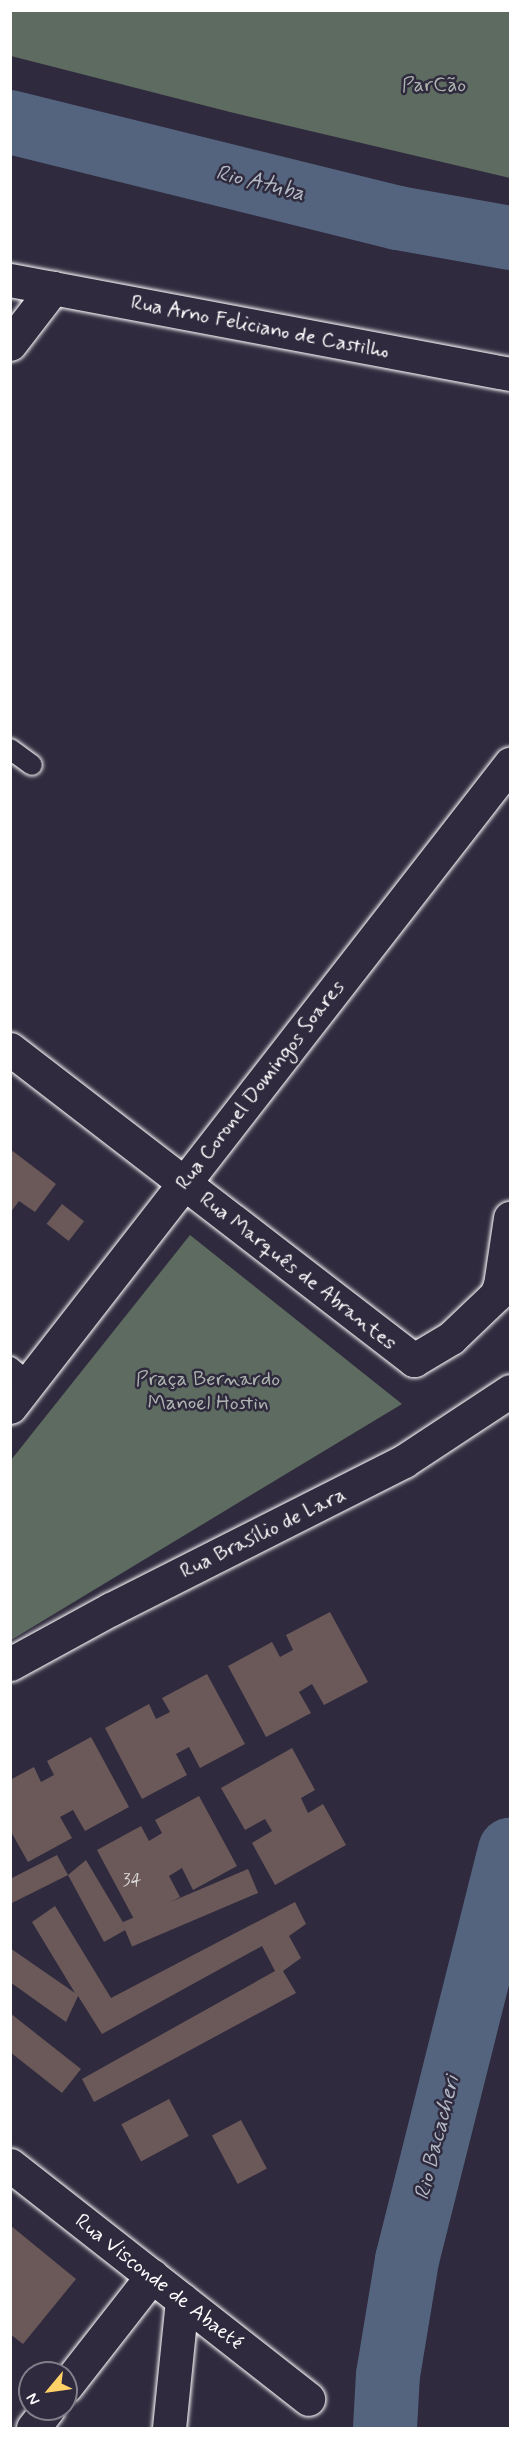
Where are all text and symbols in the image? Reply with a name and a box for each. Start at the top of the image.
park label: ParCão [402,72,466,98]
water label: Rio Atuba [213,160,307,208]
street label: Rua Arno Feliciano de Castilho [129,290,391,364]
street label: Rua Coronel Domingos Soares [169,973,351,1197]
street label: Rua Marquês de Abrantes [198,1189,398,1353]
park label: Praça Bernardo Manoel Hostin [137,1366,279,1416]
street label: Rua Brasílio de Lara [177,1482,349,1584]
house number: 34 [122,1869,142,1891]
water label: Rio Bacacheri [410,2074,466,2202]
street label: Rua Visconde de Abaeté [70,2209,248,2355]
north arrow [18,2361,78,2421]
text: N [22,2389,45,2409]

